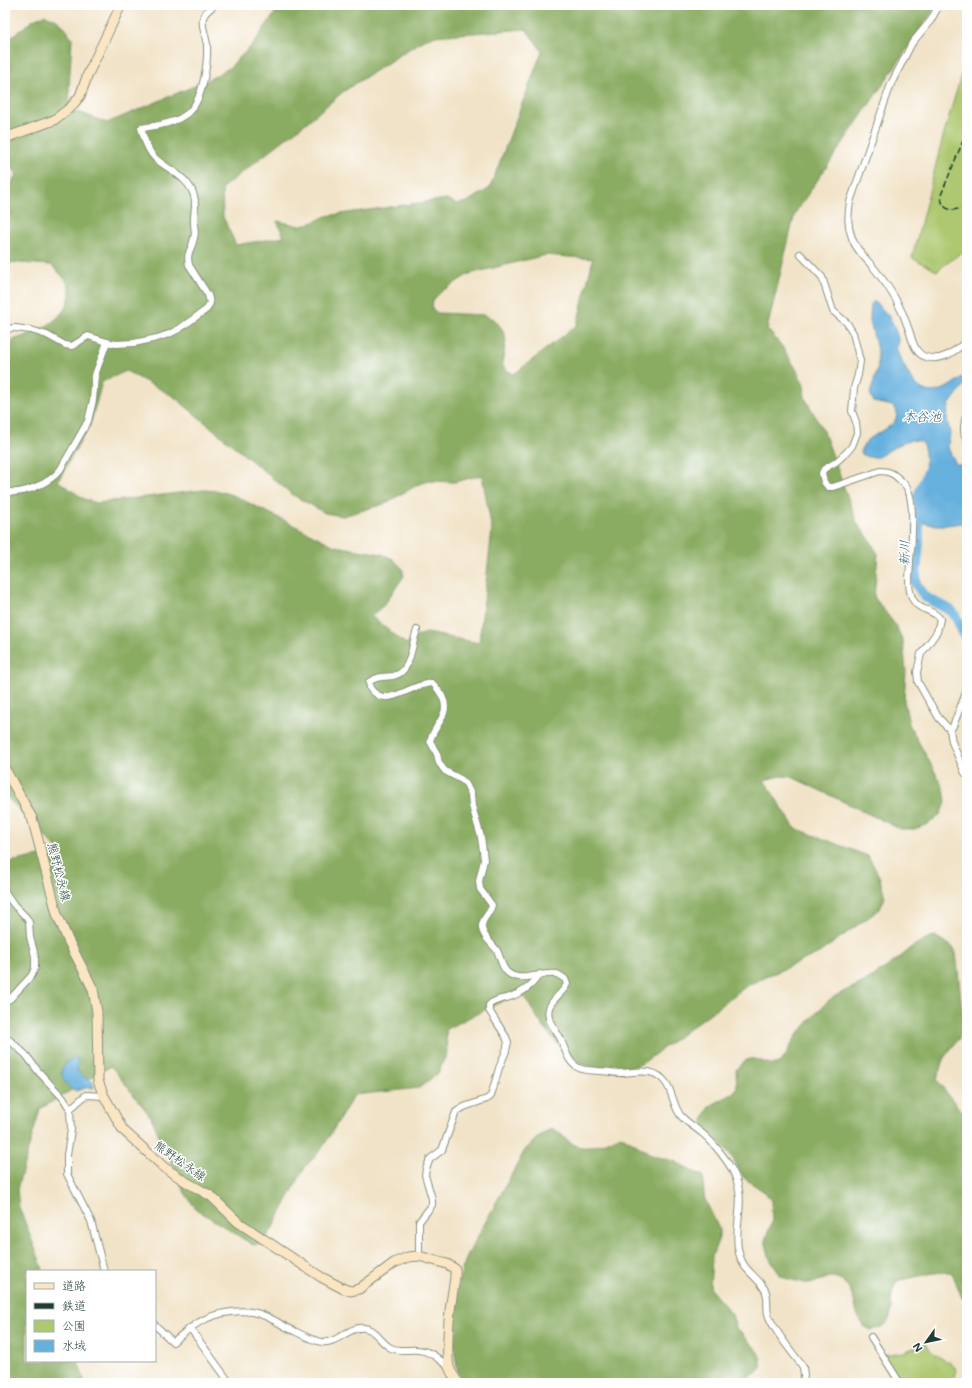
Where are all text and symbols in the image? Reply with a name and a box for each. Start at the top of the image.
water label: 本谷池 [902,407,942,424]
water label: 新川 [895,540,912,566]
street label: 熊野松永線 [45,841,75,903]
street label: 熊野松永線 [151,1136,210,1184]
legend [26,1270,156,1362]
text: 道路 [62,1277,86,1293]
text: 鉄道 [62,1297,86,1313]
text: 公園 [62,1317,86,1333]
north arrow [906,1322,946,1362]
text: 水域 [62,1337,86,1353]
text: N [909,1340,926,1355]

